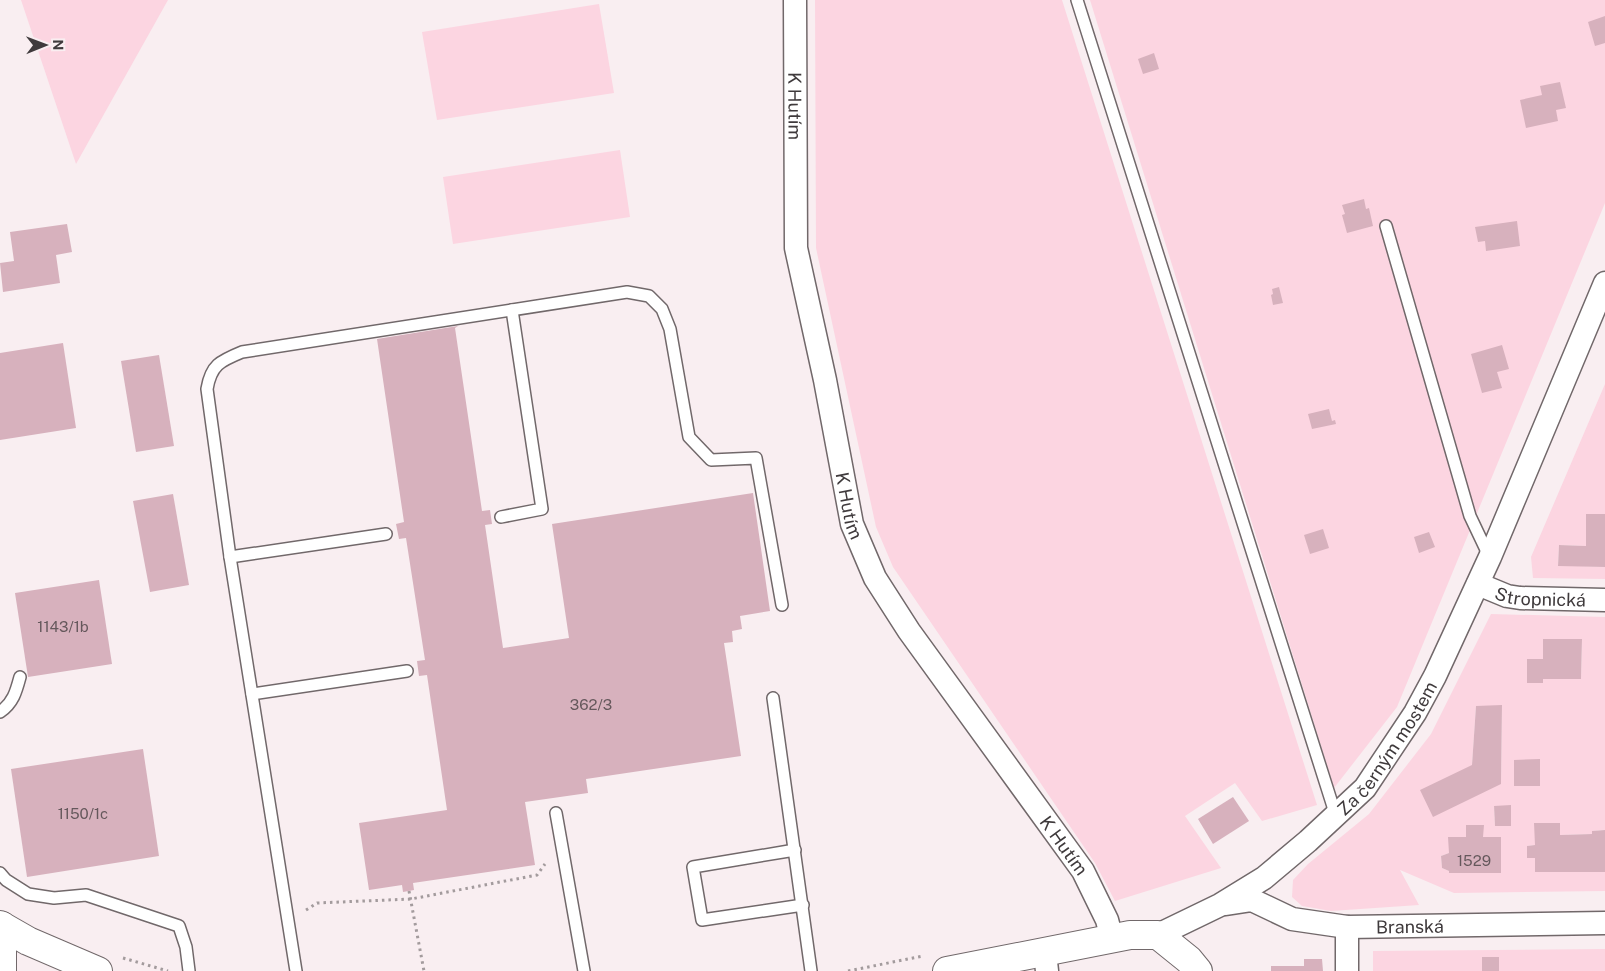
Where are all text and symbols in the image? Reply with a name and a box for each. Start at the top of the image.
north arrow [20,20,70,70]
text: N [50,39,66,50]
street label: K Hutím [785,72,806,140]
street label: K Hutím [832,470,868,542]
street label: Stropnická [1492,582,1586,610]
house number: 1143/1b [37,618,89,635]
street label: Za černým mostem [1333,677,1441,819]
house number: 362/3 [570,696,612,713]
house number: 1150/1c [58,805,108,822]
street label: K Hutím [1036,812,1093,879]
house number: 1529 [1457,852,1491,869]
street label: Branská [1376,915,1444,937]

